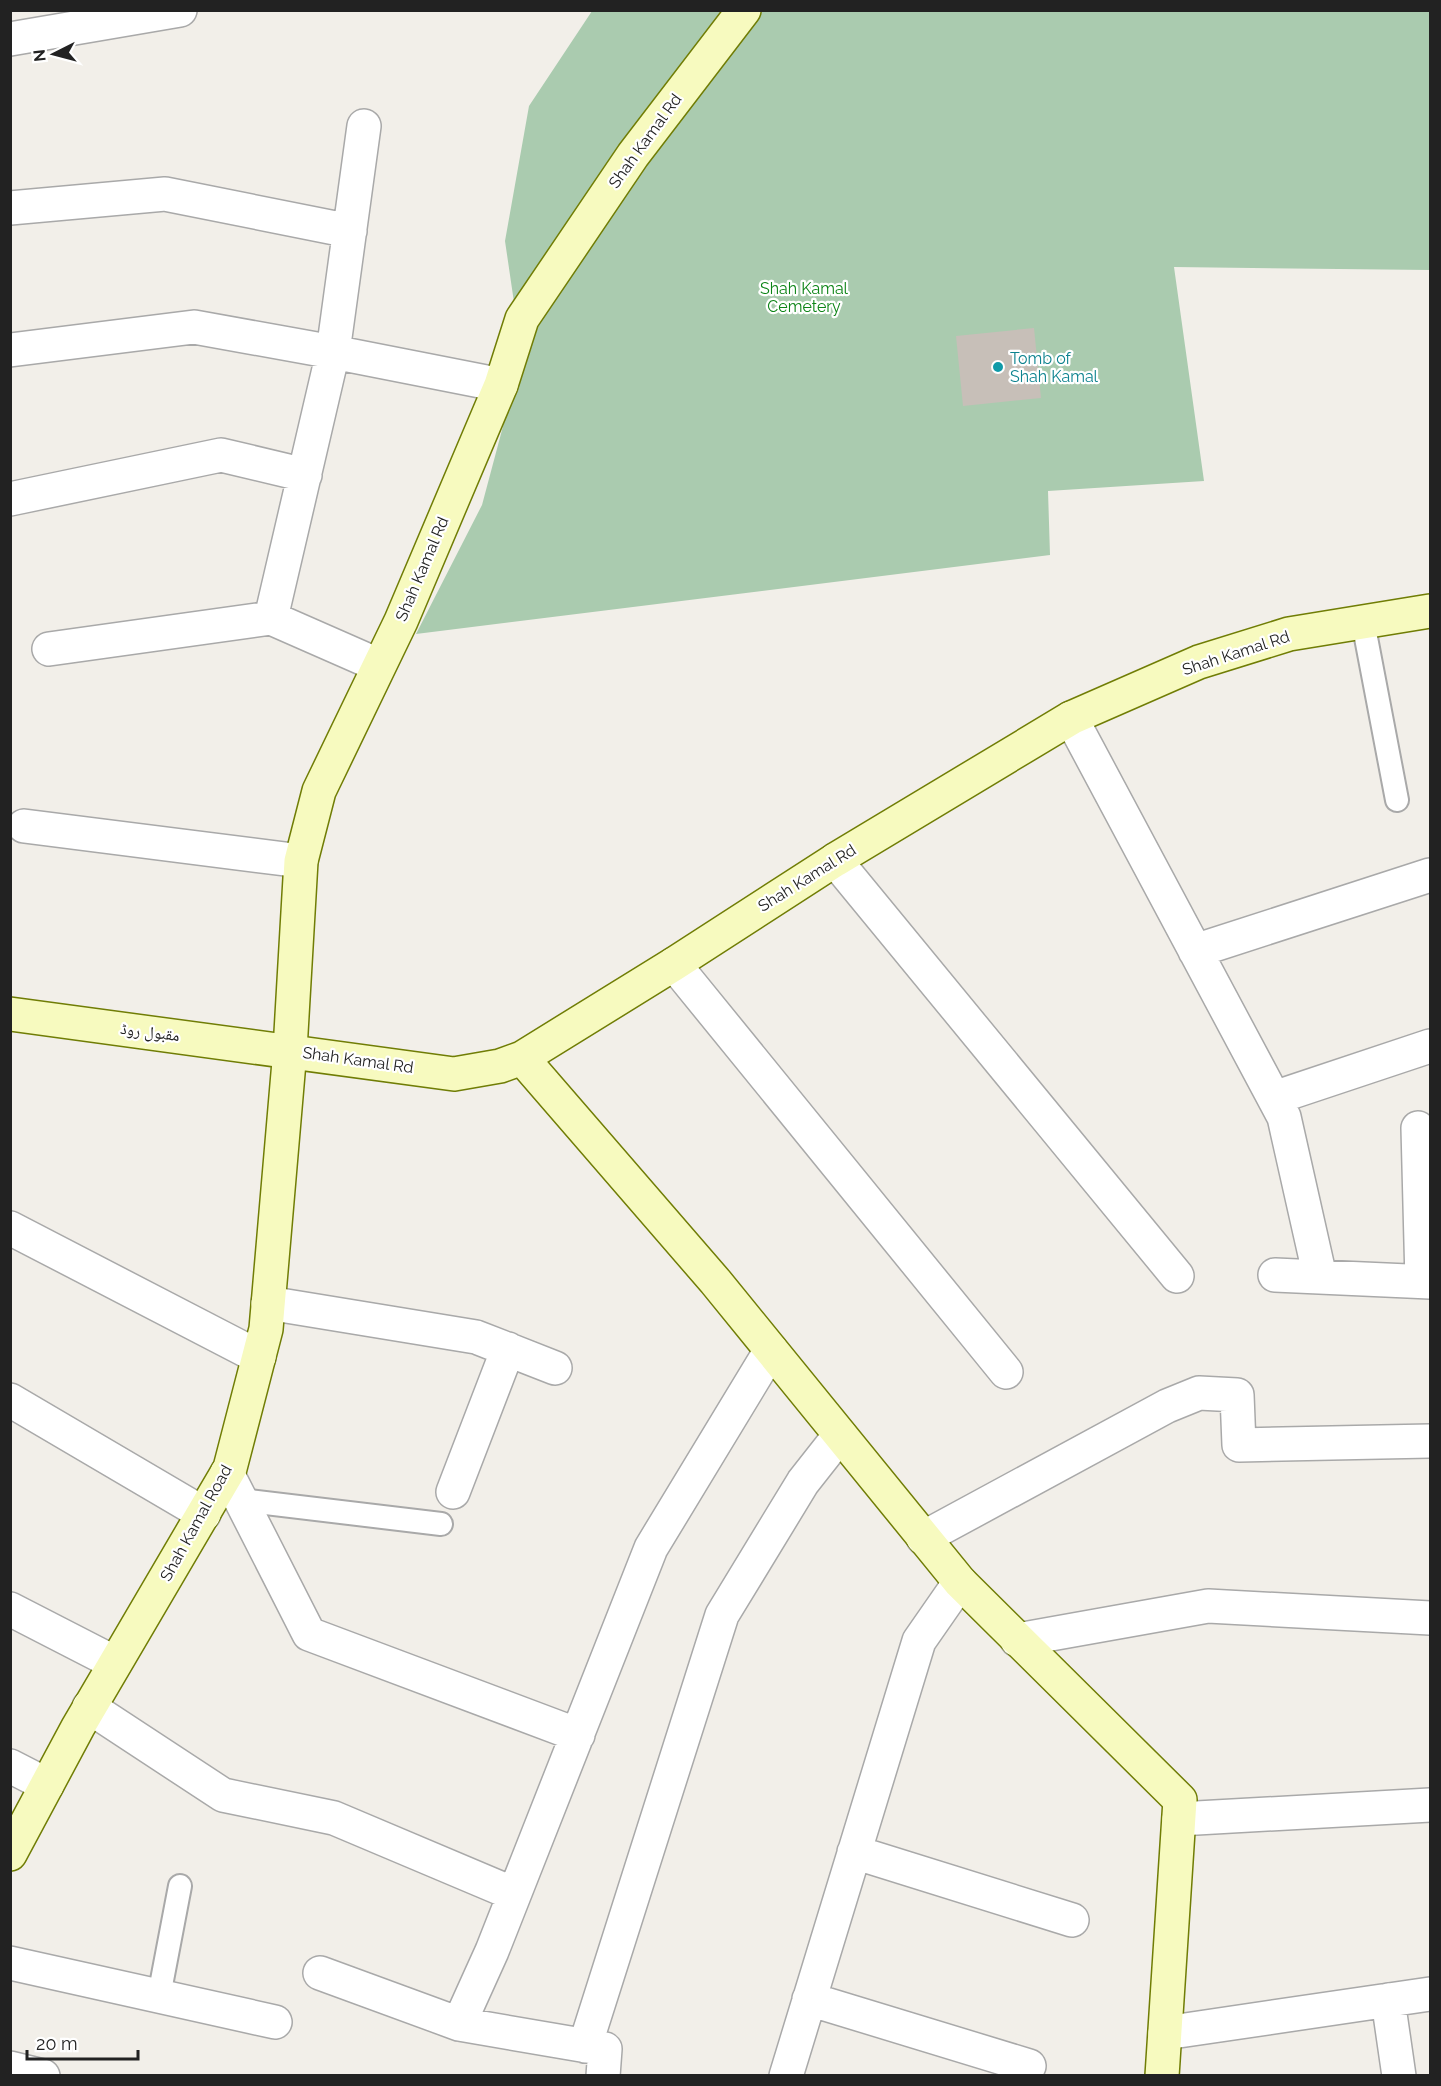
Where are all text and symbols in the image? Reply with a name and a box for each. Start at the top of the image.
north arrow [24,24,84,84]
text: N [29,48,50,63]
street label: Shah Kamal Rd [604,90,686,192]
park label: Shah Kamal Cemetery [760,279,849,316]
place label: Tomb of Shah Kamal [1010,349,1099,386]
marker: Tomb of Shah Kamal [991,360,1005,374]
street label: Shah Kamal Rd [391,514,453,624]
street label: Shah Kamal Rd [1180,627,1292,679]
street label: Shah Kamal Rd [755,840,859,916]
street label: مقبول روڈ [119,1019,181,1046]
street label: Shah Kamal Rd [301,1043,415,1077]
street label: Shah Kamal Road [156,1462,236,1584]
scale bar [27,2023,138,2061]
text: 20 m [36,2033,78,2054]

